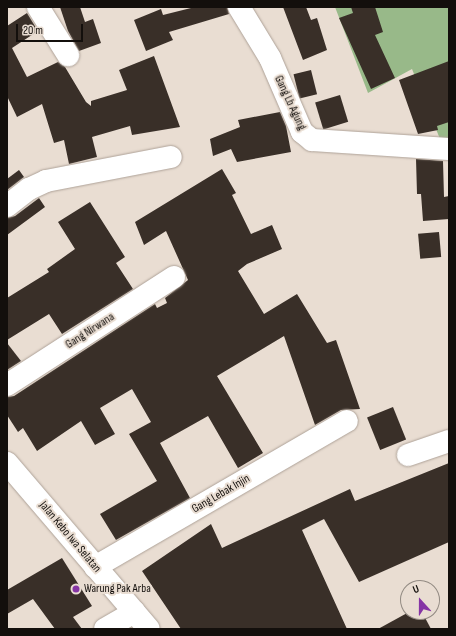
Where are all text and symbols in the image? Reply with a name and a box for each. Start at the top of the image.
scale bar [18,16,85,42]
text: 20 m [23,23,43,38]
street label: Gang Lb Agung [271,73,309,133]
street label: Gang Nirwana [63,310,117,352]
street label: Gang Lebak Injin [189,472,253,516]
street label: Jalan Kebo Iwa Selatan [36,498,104,576]
north arrow [400,580,440,620]
place label: Warung Pak Arba [84,582,151,596]
text: U [411,582,421,596]
marker: Warung Pak Arba [71,584,81,594]

